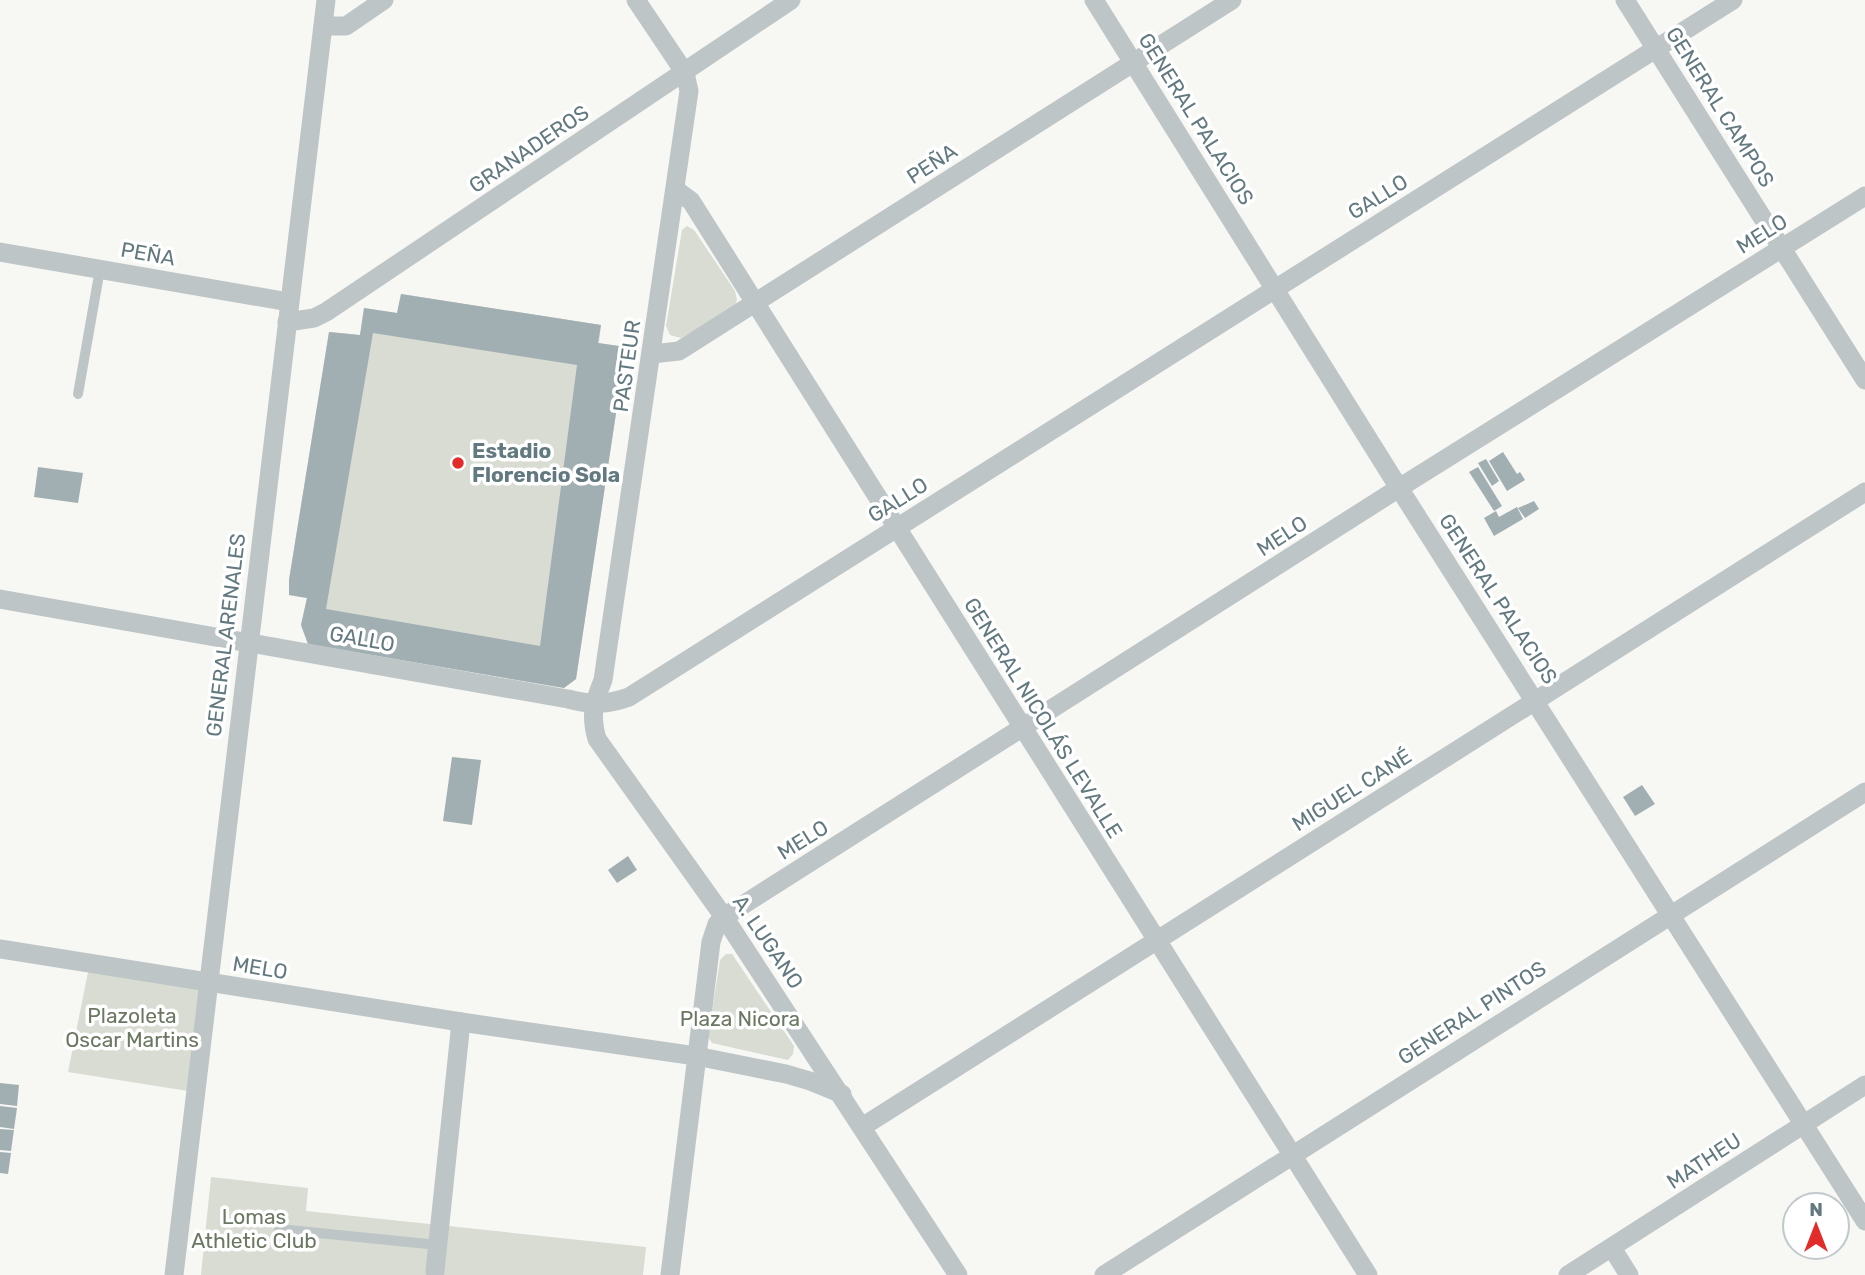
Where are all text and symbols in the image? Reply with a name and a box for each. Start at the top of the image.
street label: GENERAL CAMPOS [1661,22,1780,191]
street label: GENERAL PALACIOS [1133,28,1259,209]
street label: GRANADEROS [464,99,593,198]
street label: PEÑA [902,138,962,189]
street label: GALLO [1343,169,1412,225]
street label: MELO [1732,208,1792,259]
street label: PEÑA [119,236,177,271]
street label: PASTEUR [608,318,645,414]
place label: Estadio Florencio Sola [472,438,620,487]
marker: Estadio Florencio Sola [450,455,466,471]
street label: GALLO [863,472,932,528]
street label: GENERAL PALACIOS [1434,509,1563,689]
street label: MELO [1252,510,1312,561]
street label: GENERAL ARENALES [201,532,250,738]
street label: GENERAL NICOLÁS LEVALLE [959,593,1128,842]
street label: GALLO [328,620,397,657]
street label: MIGUEL CANÉ [1288,743,1416,836]
street label: MELO [773,814,833,865]
street label: A. LUGANO [728,890,809,993]
street label: MELO [231,951,289,984]
street label: GENERAL PINTOS [1393,955,1550,1070]
park label: Plazoleta Oscar Martins [65,1003,199,1052]
park label: Plaza Nicora [680,1006,800,1031]
street label: MATHEU [1662,1127,1746,1194]
north arrow [1781,1191,1851,1261]
text: N [1809,1198,1823,1221]
park label: Lomas Athletic Club [191,1204,317,1253]

